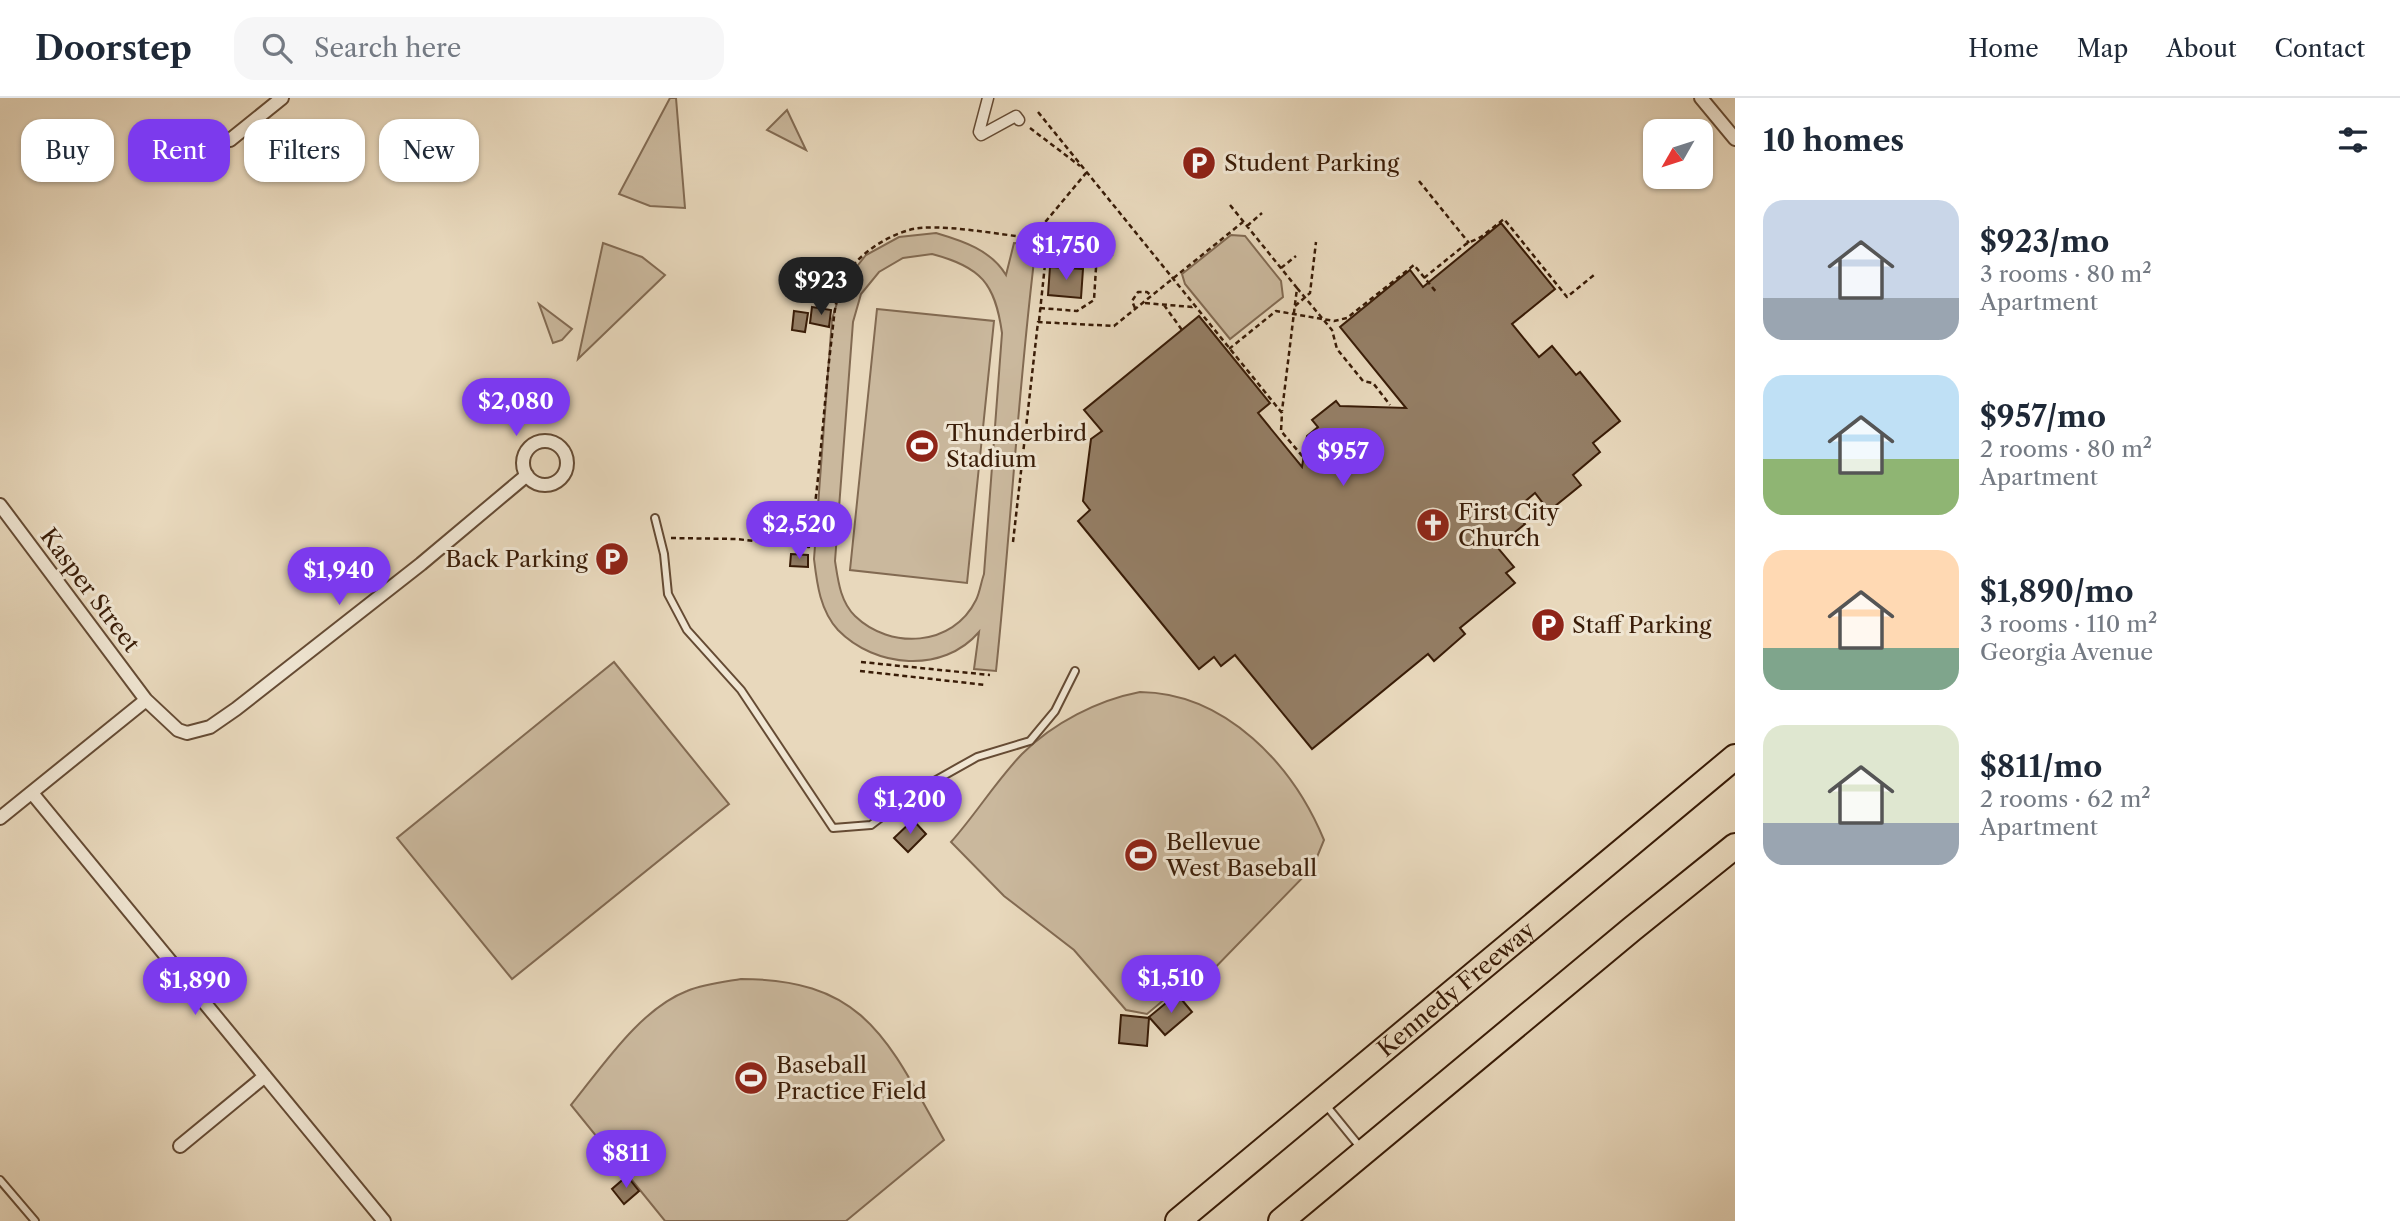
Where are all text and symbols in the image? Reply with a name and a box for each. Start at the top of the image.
search box [234,17,724,80]
text: Doorstep [35,28,192,69]
icon: search [258,29,296,67]
text: Search here [314,32,461,64]
text: Home [1968,34,2039,63]
text: Map [2077,34,2128,63]
text: About [2166,34,2237,63]
text: Contact [2275,34,2365,63]
chip: Buy [21,119,114,182]
chip: Rent [128,119,230,182]
chip: Filters [244,119,365,182]
chip: New [379,119,479,182]
north arrow [1643,119,1713,189]
map controls [1643,119,1713,189]
icon: filters [2334,121,2372,159]
text: 10 homes [1763,122,1904,159]
parking icon: Student Parking [1180,144,1218,182]
place label: Student Parking [1224,149,1400,177]
pin: $1,750 [1009,222,1123,282]
text: $923/mo [1980,223,2109,260]
icon: home [1819,228,1903,312]
text: $1,750 [1032,231,1100,259]
pin: $923 [780,258,862,317]
text: 3 rooms · 80 m² [1980,260,2152,288]
text: $923 [794,266,848,294]
text: Apartment [1980,288,2098,316]
pin: $2,080 [459,378,573,438]
text: $2,080 [478,387,554,415]
text: $957/mo [1980,398,2106,435]
icon: home [1819,403,1903,487]
place label: Thunderbird Stadium [946,419,1087,473]
sports icon: Thunderbird Stadium [903,427,941,465]
pin: $957 [1302,428,1384,488]
text: 2 rooms · 80 m² [1980,435,2152,463]
text: $957 [1317,437,1369,465]
text: Apartment [1980,463,2098,491]
place label: First City Church [1458,498,1560,552]
pin: $2,520 [742,502,856,561]
church icon: First City Church [1414,506,1452,544]
text: $2,520 [762,510,836,538]
street label: Kasper Street [34,523,146,657]
parking icon: Back Parking [593,540,631,578]
place label: Back Parking [445,545,589,573]
pin: $1,940 [282,547,396,607]
text: $1,940 [304,556,374,584]
text: $1,890/mo [1980,573,2134,610]
icon: home [1819,578,1903,662]
parking icon: Staff Parking [1529,606,1567,644]
text: 3 rooms · 110 m² [1980,610,2157,638]
place label: Staff Parking [1572,611,1712,639]
text: Georgia Avenue [1980,638,2153,666]
text: $811/mo [1980,748,2102,785]
icon: home [1819,753,1903,837]
pin: $1,200 [853,776,967,836]
text: $1,200 [874,785,946,813]
text: 2 rooms · 62 m² [1980,785,2151,813]
text: Apartment [1980,813,2098,841]
place label: Bellevue West Baseball [1165,828,1317,882]
sports icon: Bellevue West Baseball [1122,836,1160,874]
street label: Kennedy Freeway [1372,916,1541,1063]
pin: $1,510 [1114,956,1228,1015]
pin: $1,890 [138,958,252,1017]
text: $1,510 [1137,964,1205,992]
text: $1,890 [159,966,231,994]
place label: Baseball Practice Field [776,1051,927,1105]
sports icon: Baseball Practice Field [732,1059,770,1097]
pin: $811 [585,1130,667,1190]
text: $811 [602,1139,650,1167]

